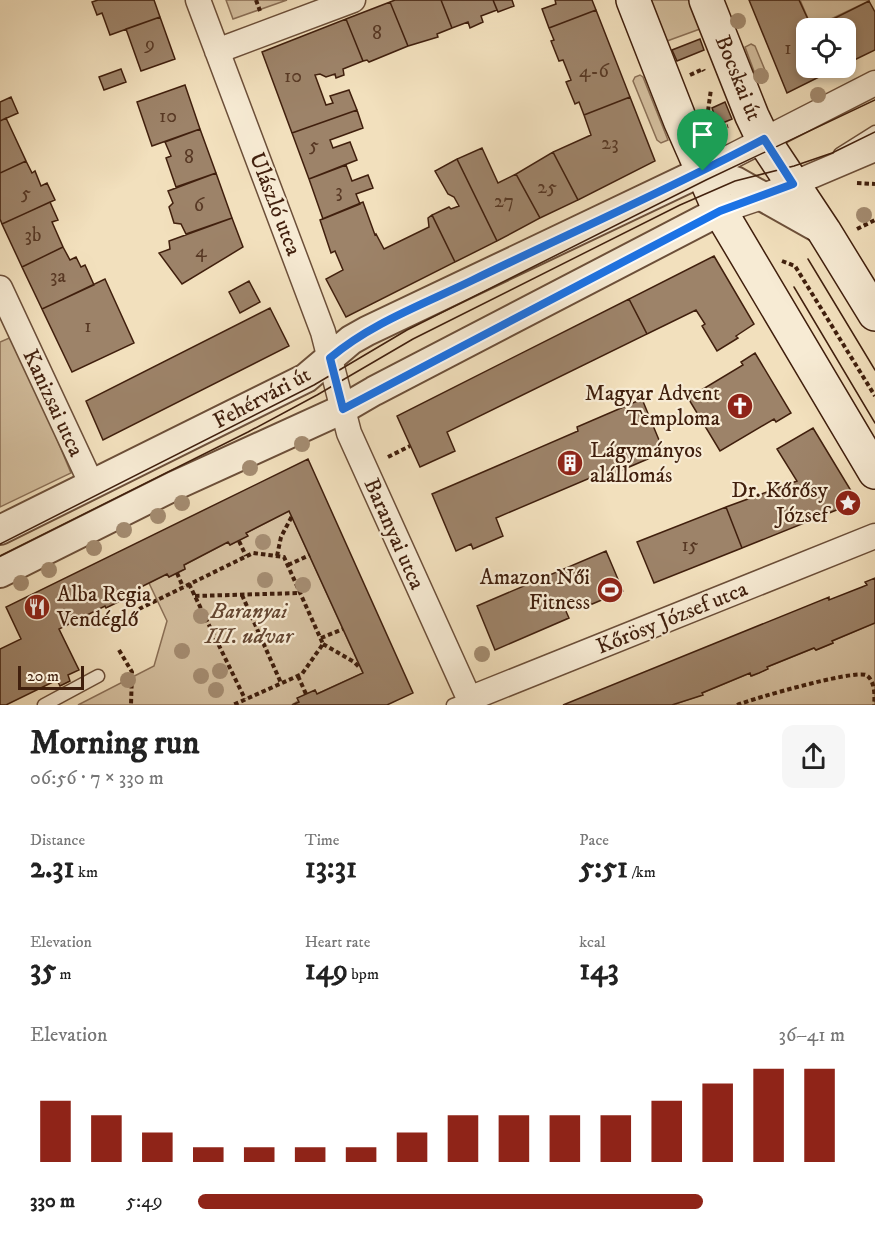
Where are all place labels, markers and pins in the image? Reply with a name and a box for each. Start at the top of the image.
pin [677,109,728,171]
place label: Magyar Advent Temploma [585,380,721,432]
church icon: Magyar Advent Temploma [725,391,755,421]
place label: Lágymányos alállomás [590,437,702,489]
building icon: Lágymányos alállomás [555,448,585,478]
place label: Dr. Kőrősy József [731,477,832,529]
place icon: Dr. Kőrősy József [833,488,863,518]
place label: Amazon Női Fitness [480,564,590,616]
sports icon: Amazon Női Fitness [595,575,625,605]
place label: Alba Regia Vendéglő [56,581,152,633]
restaurant icon: Alba Regia Vendéglő [22,592,52,622]

